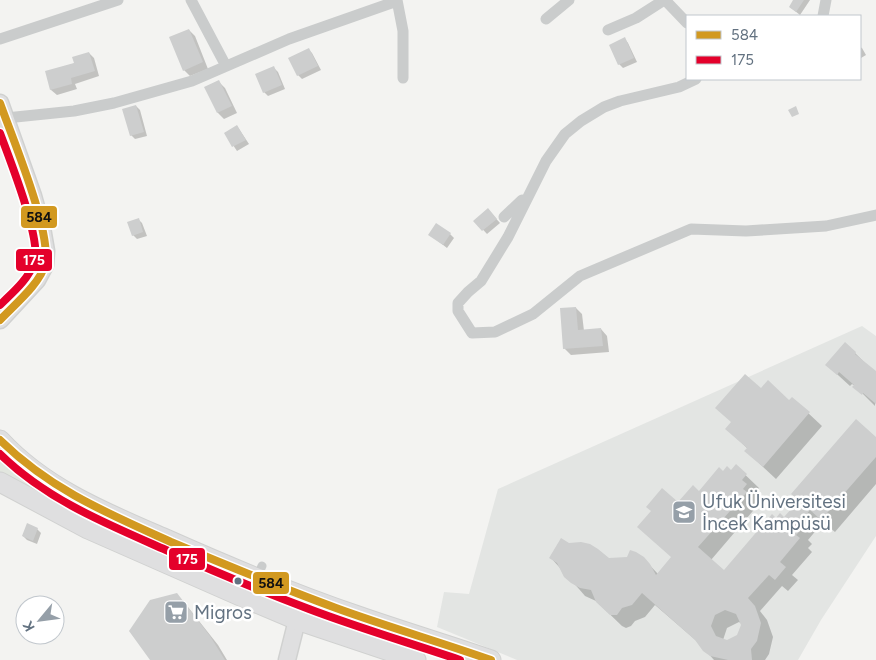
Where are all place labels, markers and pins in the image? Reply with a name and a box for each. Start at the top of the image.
place label: Ufuk Üniversitesi İncek Kampüsü [702,490,846,535]
school or university icon: Ufuk Üniversitesi İncek Kampüsü [671,499,697,525]
unlabelled marker [233,576,243,586]
supermarket icon: Migros [163,599,189,625]
place label: Migros [194,601,252,624]

